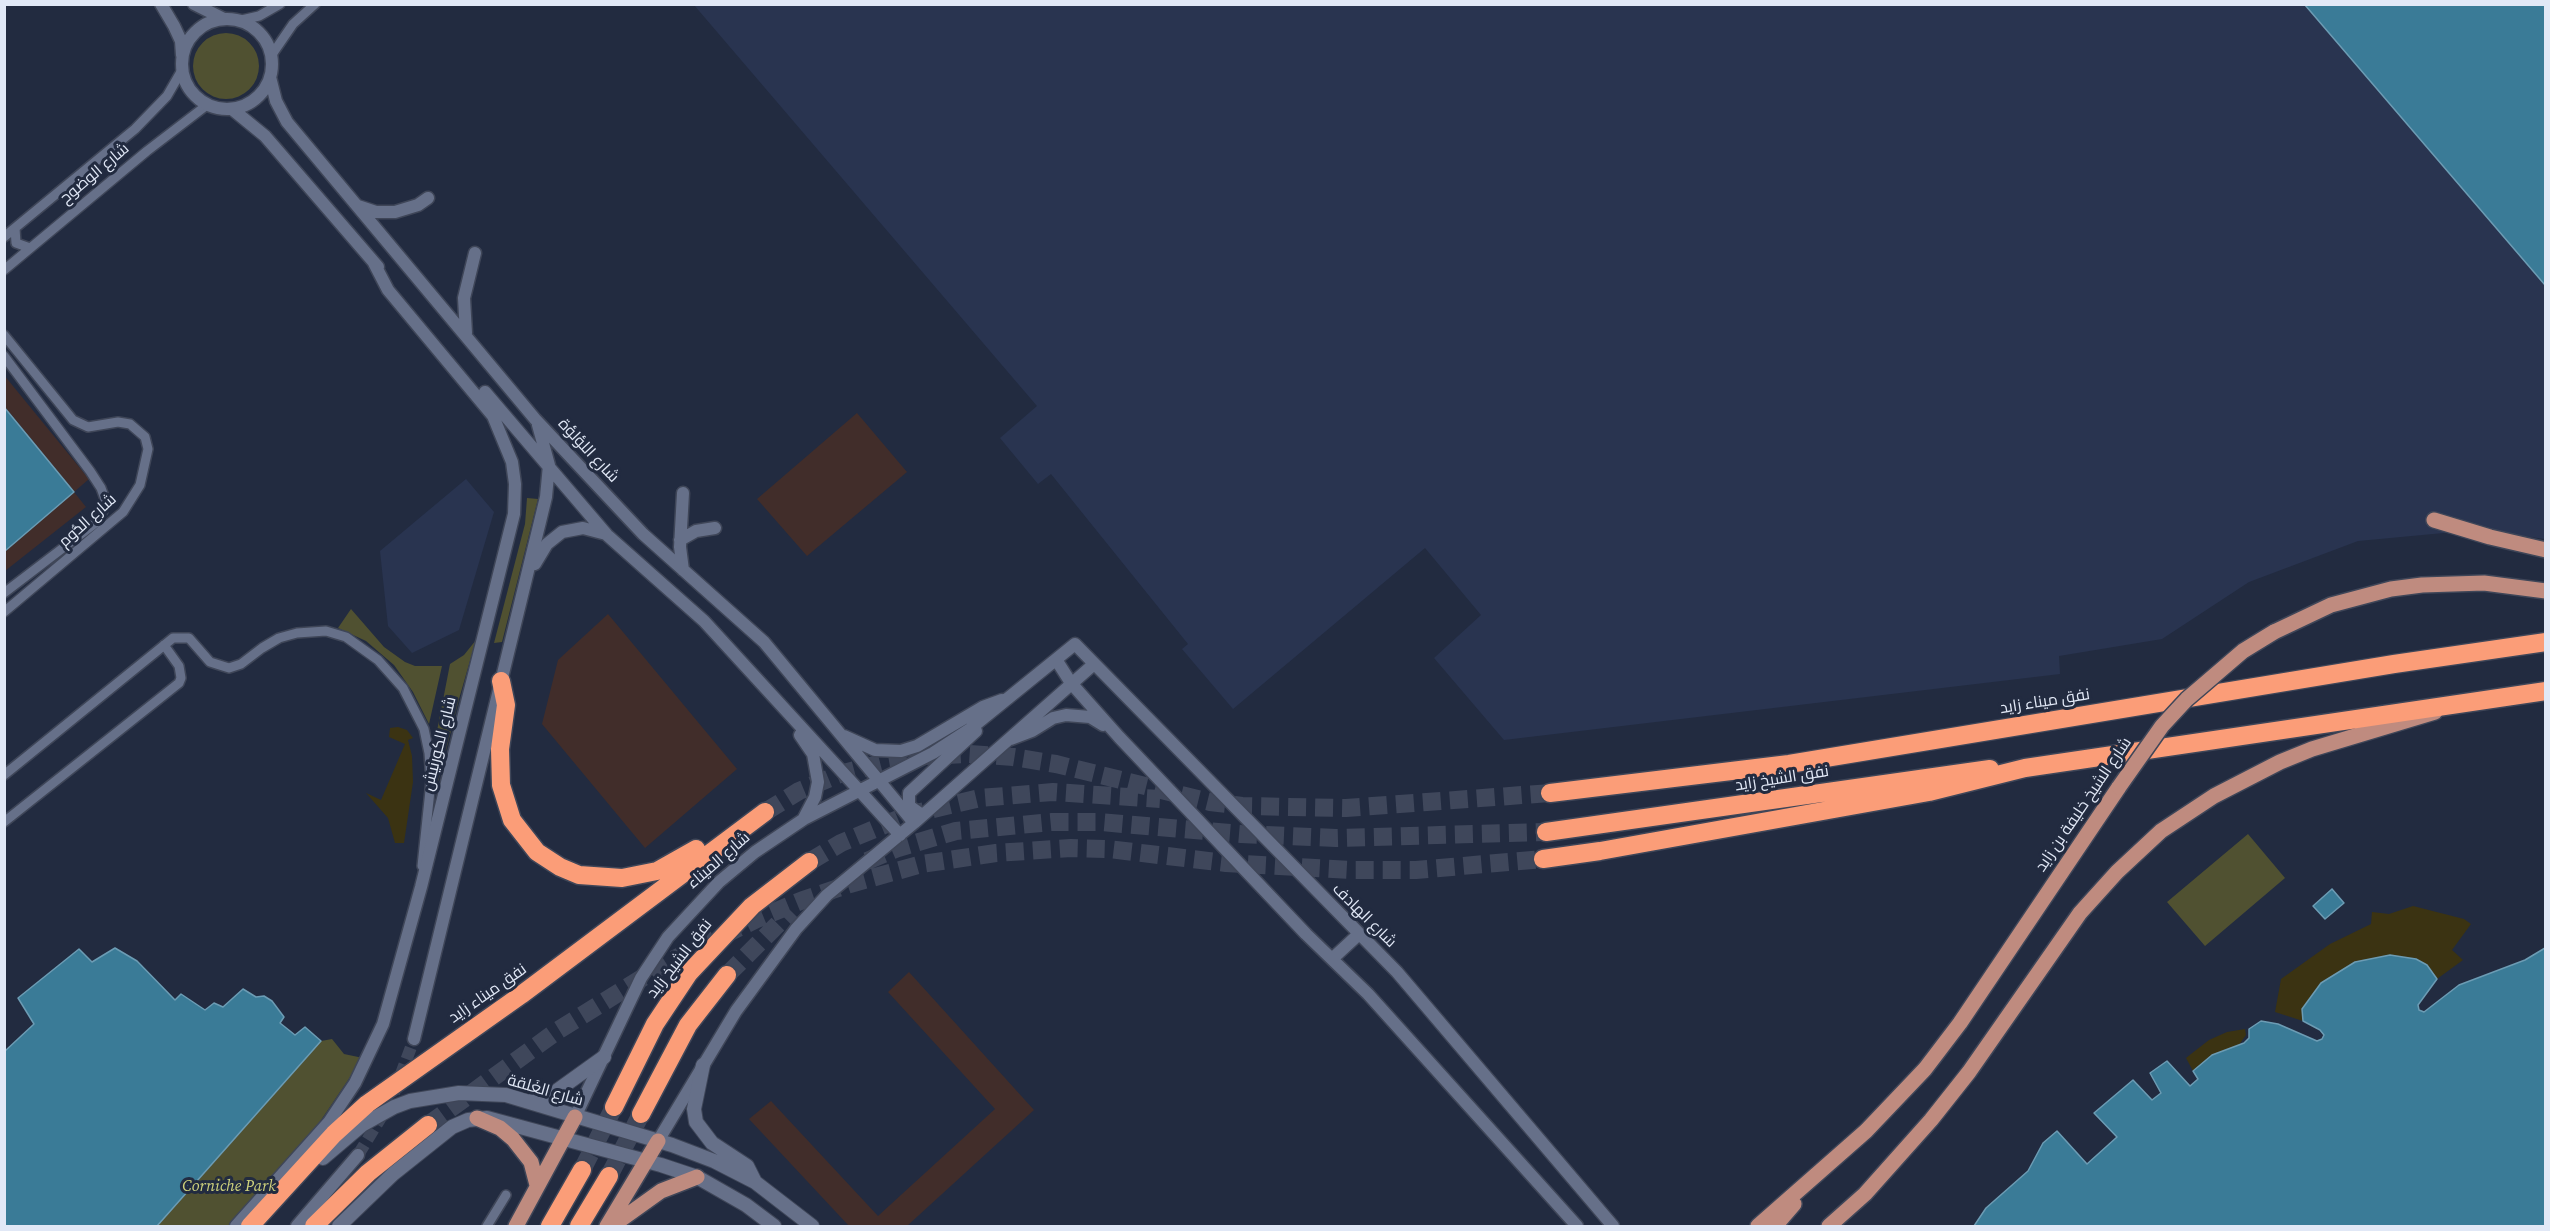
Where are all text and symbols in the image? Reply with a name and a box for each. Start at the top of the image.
street label: شارع الوضوح [57,140,133,208]
street label: شارع اللؤلؤة [554,415,622,487]
street label: شارع الدُّوم [55,490,121,552]
street label: نفق ميناء زايد [1999,685,2091,719]
street label: شارع الكورنيش [419,695,461,793]
street label: شارع الشيخ خليفة بن زايد [2032,734,2136,876]
street label: نفق الشيخ زايد [1734,762,1830,796]
street label: شارع الميناء [684,828,754,894]
street label: شارع الهادف [1328,880,1400,952]
street label: نفق الشيخ زايد [643,916,717,1002]
street label: نفق ميناء زايد [445,960,531,1028]
street label: شارع الغَلقة [505,1071,585,1111]
park label: Corniche Park [182,1177,276,1197]

